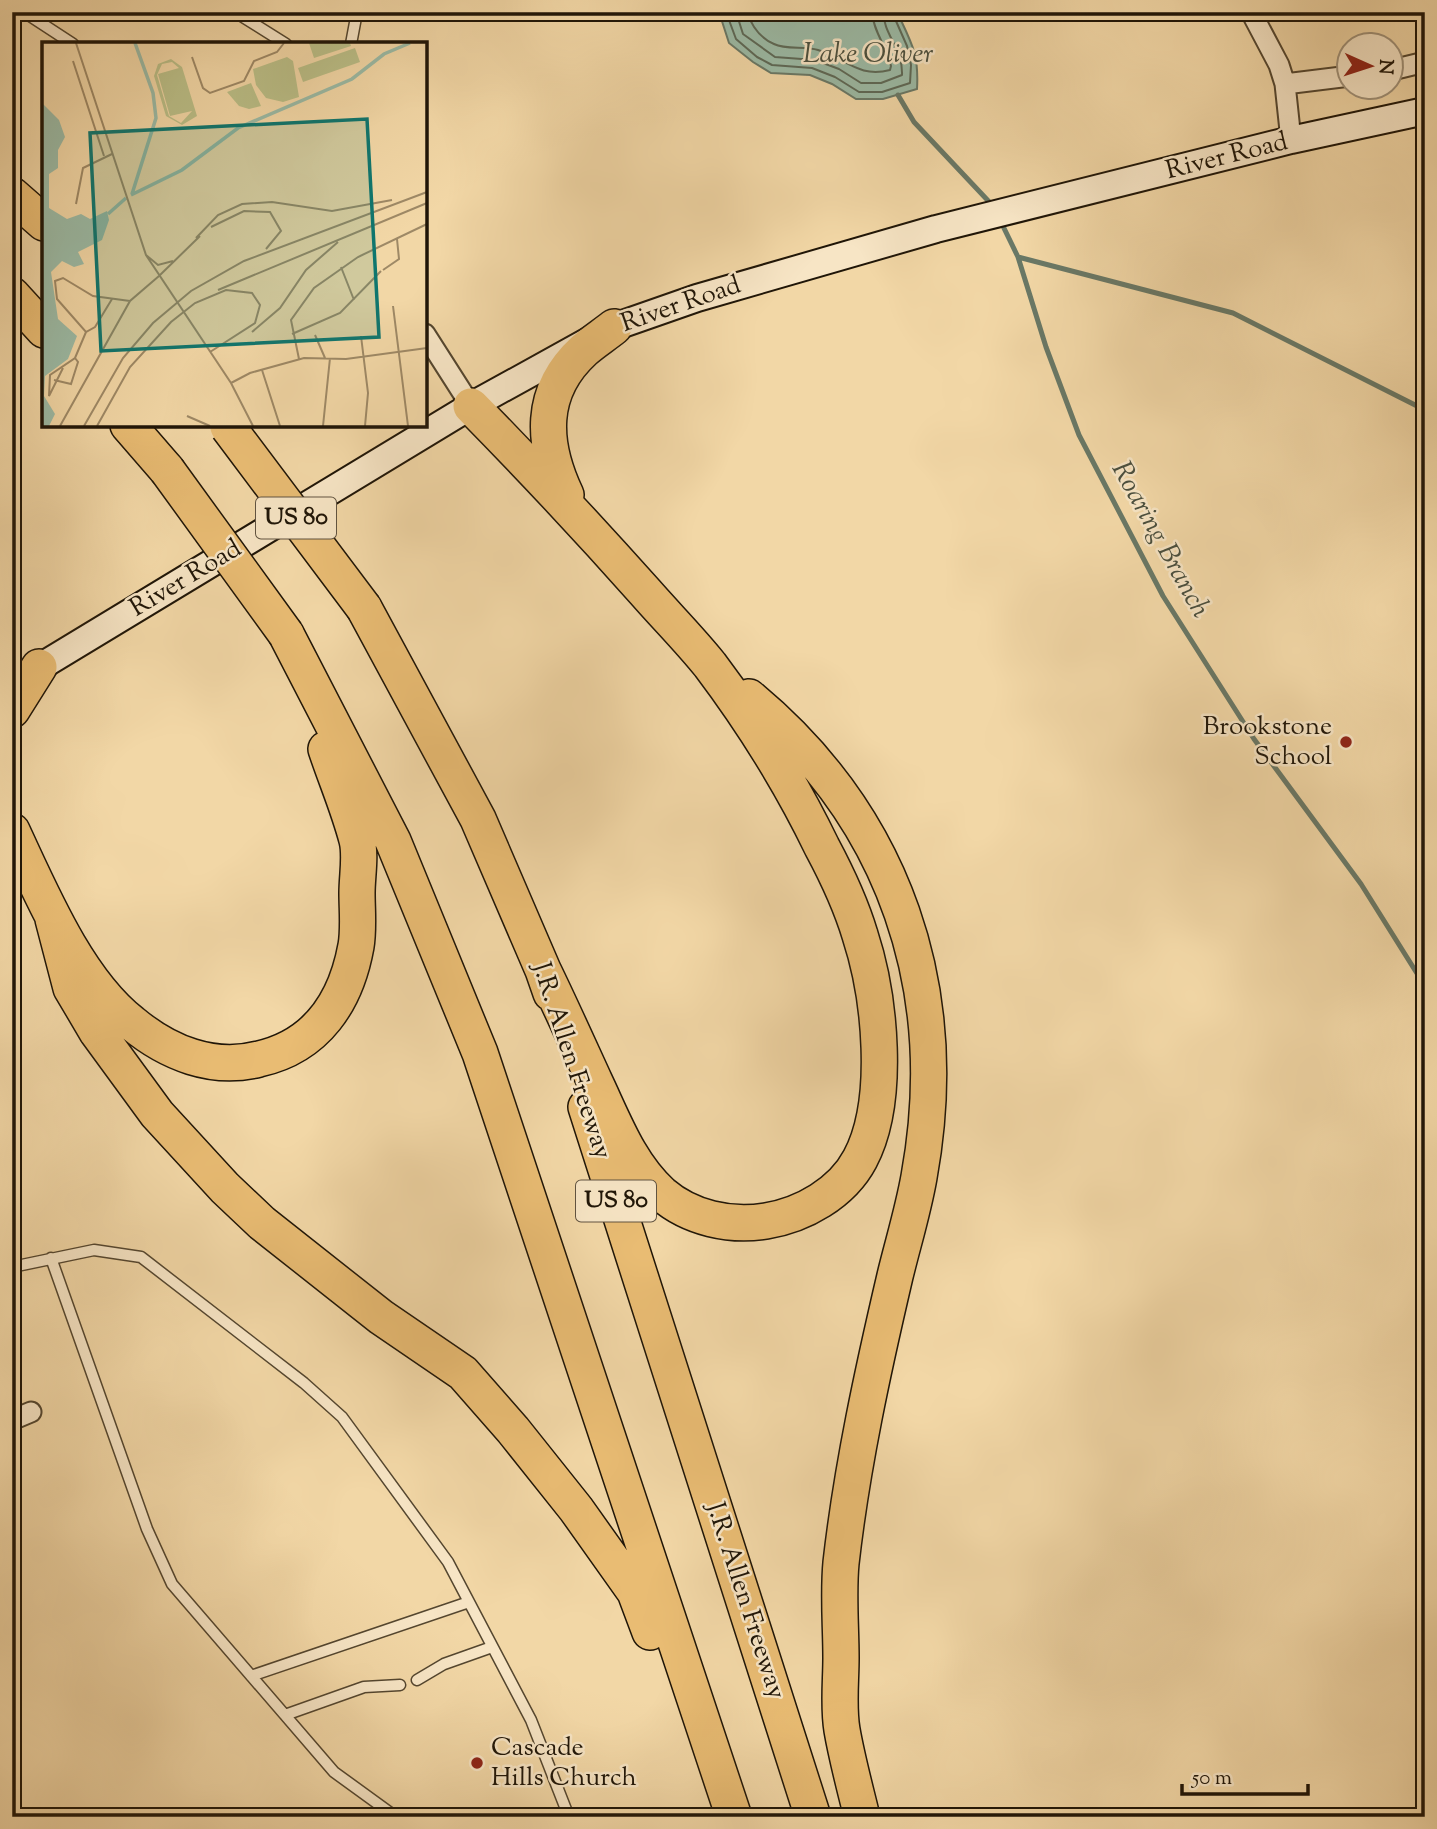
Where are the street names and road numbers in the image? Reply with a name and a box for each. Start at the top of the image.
street label: River Road [1162,124,1292,190]
street label: River Road [616,267,746,343]
road number: US 80 [256,498,336,538]
street label: River Road [123,531,249,627]
street label: J.R. Allen Freeway [521,956,620,1164]
road number: US 80 [576,1181,656,1222]
street label: J.R. Allen Freeway [695,1496,794,1704]

